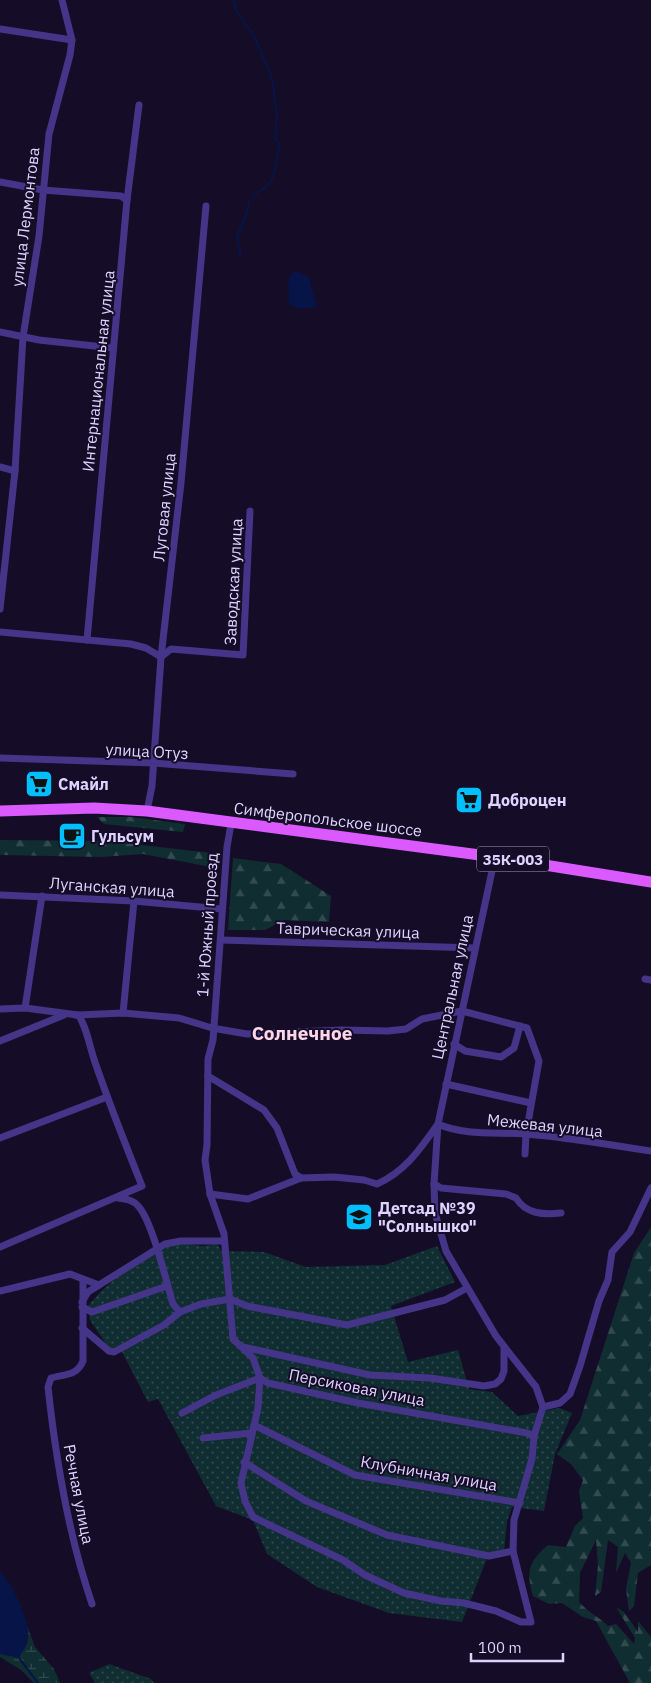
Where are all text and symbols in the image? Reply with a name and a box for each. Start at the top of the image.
street label: улица Лермонтова [7,146,44,288]
street label: Интернациональная улица [77,269,119,473]
street label: Луговая улица [148,452,180,562]
street label: Заводская улица [220,517,246,646]
street label: улица Отуз [105,739,189,763]
supermarket icon: Смайл [24,769,54,799]
place label: Смайл [58,774,109,794]
supermarket icon: Доброцен [454,785,484,815]
place label: Доброцен [488,790,567,810]
street label: Симферопольское шоссе [233,798,423,840]
cafe icon: Гульсум [57,821,87,851]
place label: Гульсум [91,826,154,846]
road number: 35К-003 [477,846,549,872]
street label: 1-й Южный проезд [192,852,222,998]
street label: Луганская улица [49,873,176,901]
street label: Центральная улица [427,912,477,1061]
street label: Таврическая улица [276,918,420,943]
district label: Солнечное [252,1021,352,1045]
street label: Межевая улица [486,1109,604,1141]
place label: Детсад №39 "Солнышко" [378,1198,477,1236]
school or university icon: Детсад №39 "Солнышко" [344,1202,374,1232]
street label: Персиковая улица [287,1364,427,1410]
street label: Речная улица [60,1442,99,1546]
street label: Клубничная улица [359,1451,500,1495]
scale bar [471,1630,564,1662]
text: 100 m [478,1638,522,1657]

